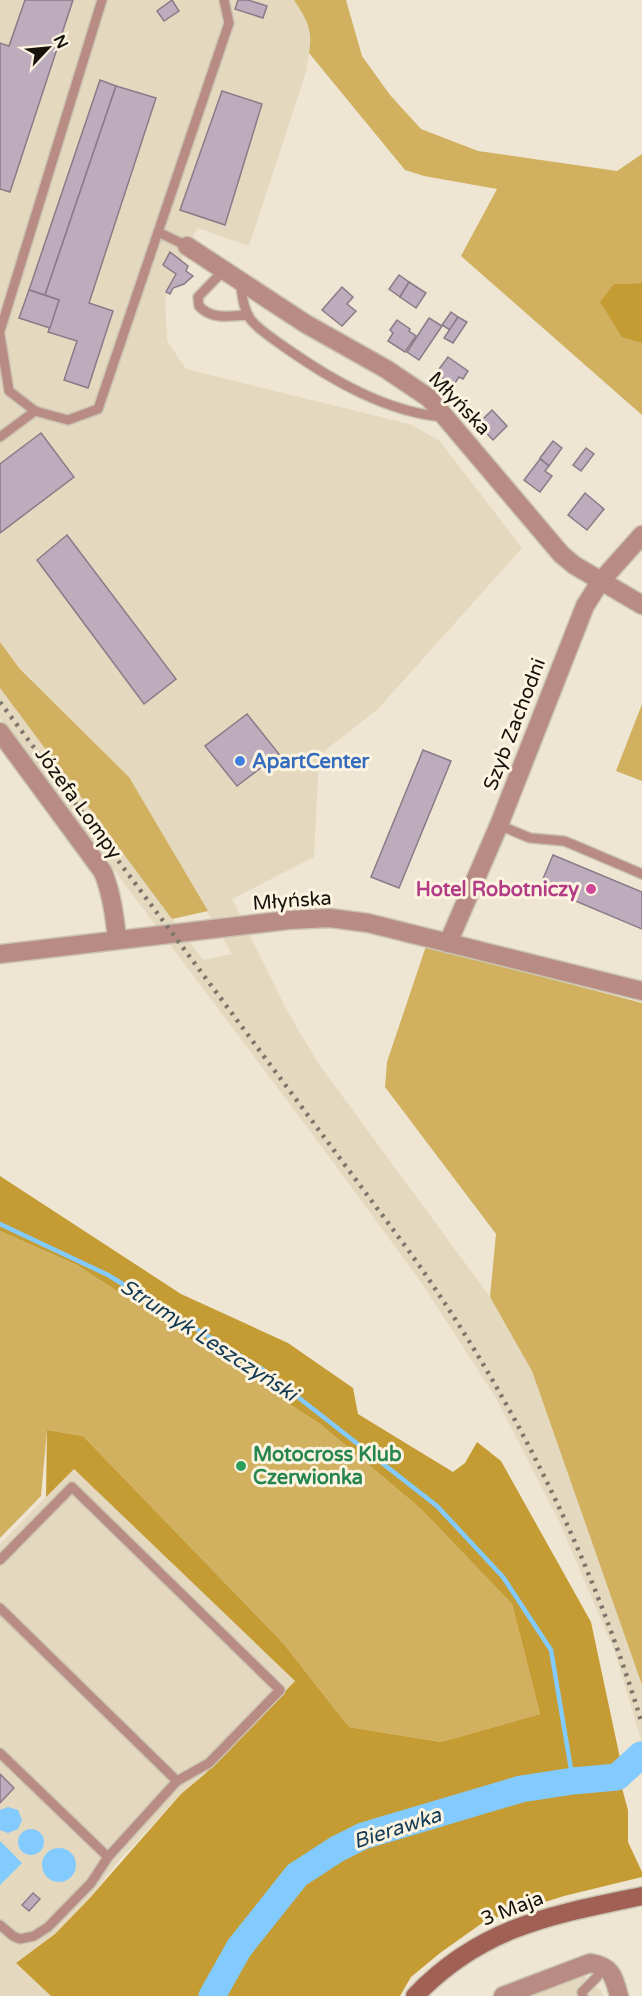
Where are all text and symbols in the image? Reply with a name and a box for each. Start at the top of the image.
north arrow [18,18,78,78]
text: N [49,32,72,52]
street label: Młyńska [423,367,495,440]
street label: Szyb Zachodni [479,655,551,794]
street label: Józefa Lompy [30,743,127,864]
place label: ApartCenter [252,750,370,774]
marker: ApartCenter [233,754,247,768]
place label: Hotel Robotniczy [416,878,579,902]
marker: Hotel Robotniczy [584,882,598,896]
street label: Młyńska [252,886,332,916]
water label: Strumyk Leszczyński [116,1274,304,1408]
place label: Motocross Klub Czerwionka [253,1443,402,1490]
marker: Motocross Klub Czerwionka [234,1459,248,1473]
water label: Bierawka [350,1802,445,1854]
street label: 3 Maja [478,1886,547,1932]

